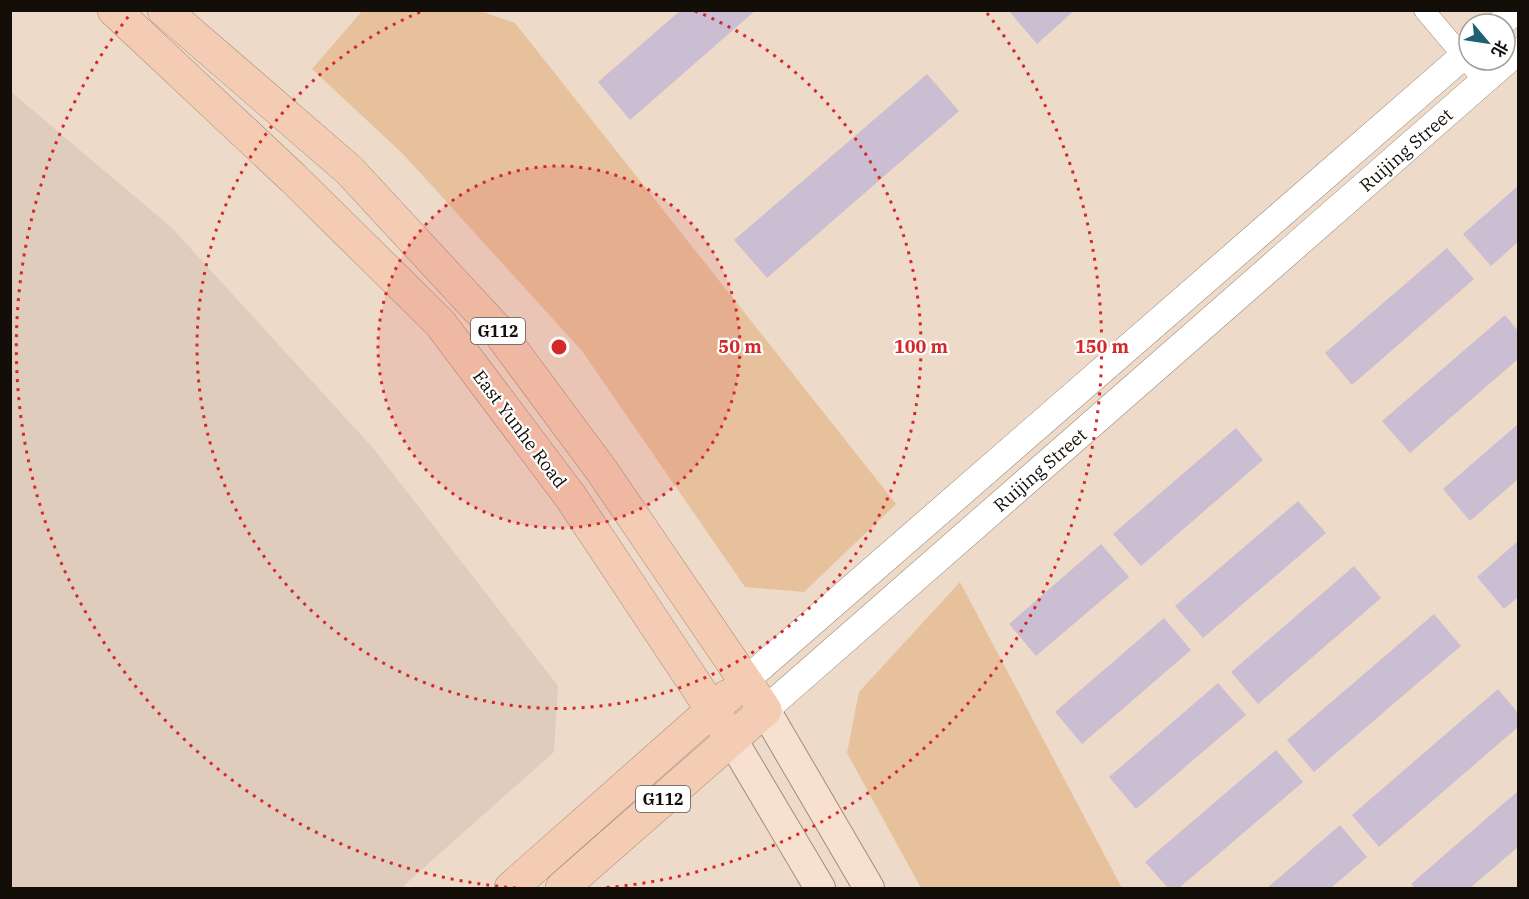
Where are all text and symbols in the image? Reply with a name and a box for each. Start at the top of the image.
north arrow [1457,12,1517,72]
text: 北 [1487,37,1513,61]
street label: Ruijing Street [1355,103,1457,197]
road number: G112 [471,318,525,344]
text: 50 m [718,335,762,358]
text: 100 m [894,335,949,358]
text: 150 m [1075,335,1130,358]
centre of rings [549,337,569,357]
street label: East Yunhe Road [468,365,572,493]
street label: Ruijing Street [989,423,1091,517]
road number: G112 [636,786,690,812]

